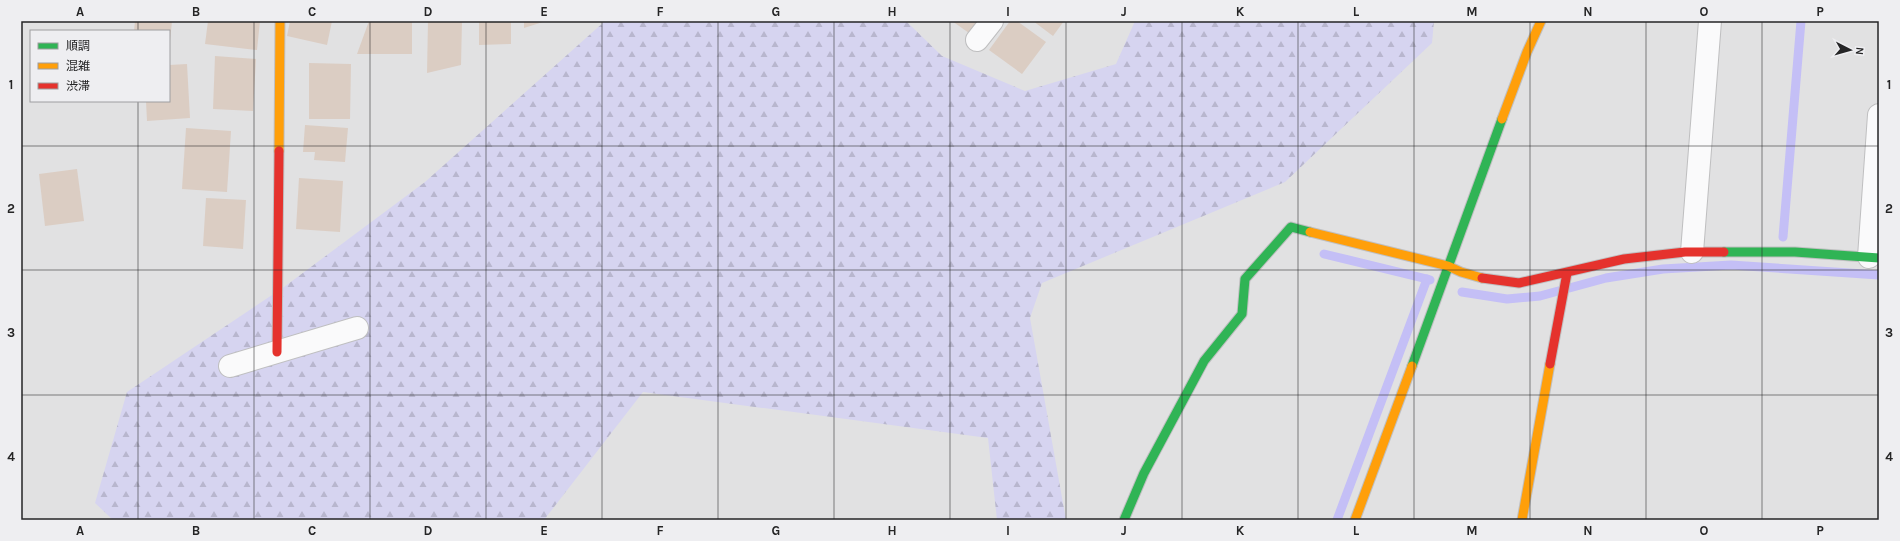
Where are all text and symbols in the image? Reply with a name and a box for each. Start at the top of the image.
text: A [76,4,84,19]
text: B [192,4,200,19]
text: C [308,4,316,19]
text: D [424,4,433,19]
text: E [540,4,548,19]
text: F [656,4,664,19]
text: G [772,4,780,19]
text: H [887,4,897,19]
text: I [1006,4,1010,19]
text: J [1121,4,1127,19]
text: K [1236,4,1245,19]
text: L [1353,4,1360,19]
text: M [1466,4,1478,19]
text: N [1583,4,1593,19]
text: O [1700,4,1709,19]
text: P [1816,4,1824,19]
legend [30,30,170,102]
north arrow [1830,30,1870,70]
text: 順調 [66,39,90,53]
text: N [1853,46,1866,56]
text: 混雑 [66,59,90,73]
text: 1 [9,77,13,92]
text: 1 [1887,77,1891,92]
text: 渋滞 [66,79,90,93]
text: 2 [7,201,15,216]
text: 2 [1885,201,1893,216]
text: 3 [7,325,15,340]
text: 3 [1885,325,1893,340]
text: 4 [7,449,15,464]
text: 4 [1885,449,1893,464]
text: A [76,523,84,538]
text: B [192,523,200,538]
text: C [308,523,316,538]
text: D [424,523,433,538]
text: E [540,523,548,538]
text: F [656,523,664,538]
text: G [772,523,780,538]
text: H [887,523,897,538]
text: I [1006,523,1010,538]
text: J [1121,523,1127,538]
text: K [1236,523,1245,538]
text: L [1353,523,1360,538]
text: M [1466,523,1478,538]
text: N [1583,523,1593,538]
text: O [1700,523,1709,538]
text: P [1816,523,1824,538]

